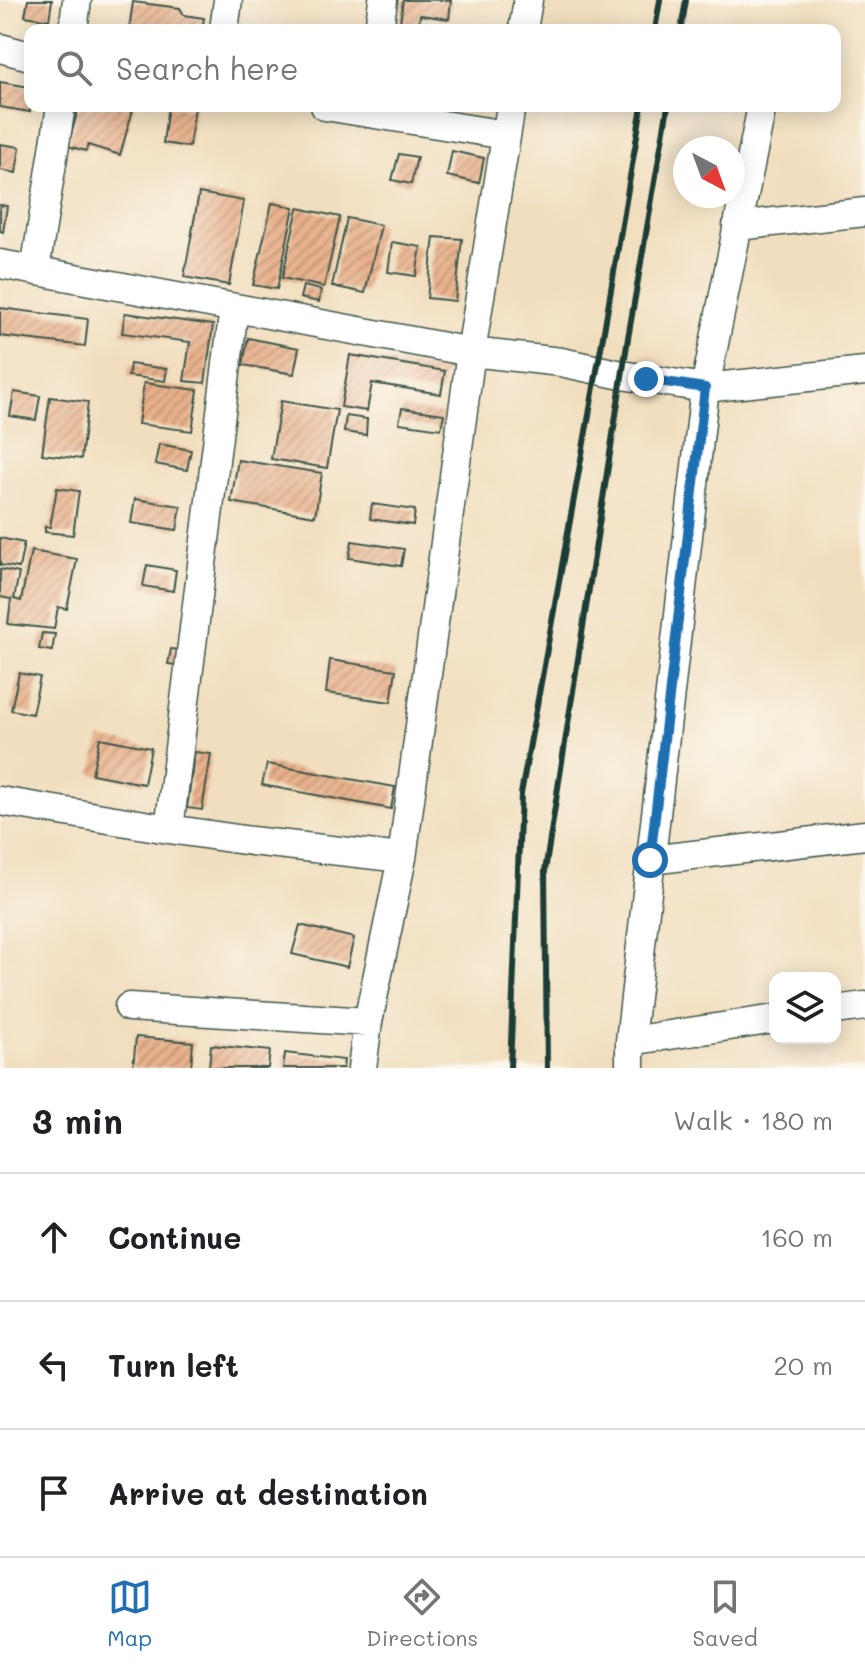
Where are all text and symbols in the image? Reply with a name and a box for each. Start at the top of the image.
search box [24,24,841,112]
icon: search [52,46,96,90]
text: Search here [116,48,299,88]
north arrow [673,136,745,208]
route end [628,361,664,397]
route start [632,842,668,878]
map controls [769,972,841,1044]
button: layers [769,972,841,1044]
text: 3 min [32,1098,123,1143]
text: Walk · 180 m [673,1103,833,1137]
icon: ahead [32,1215,76,1259]
text: Continue [108,1217,241,1257]
text: 160 m [761,1220,833,1254]
icon: left [32,1343,76,1387]
text: Turn left [108,1345,239,1385]
text: 20 m [773,1348,833,1382]
icon: arrive [32,1471,76,1515]
text: Arrive at destination [108,1473,428,1513]
tab: Map [107,1575,152,1652]
tab: Directions [366,1575,478,1652]
tab: Saved [693,1575,758,1652]

